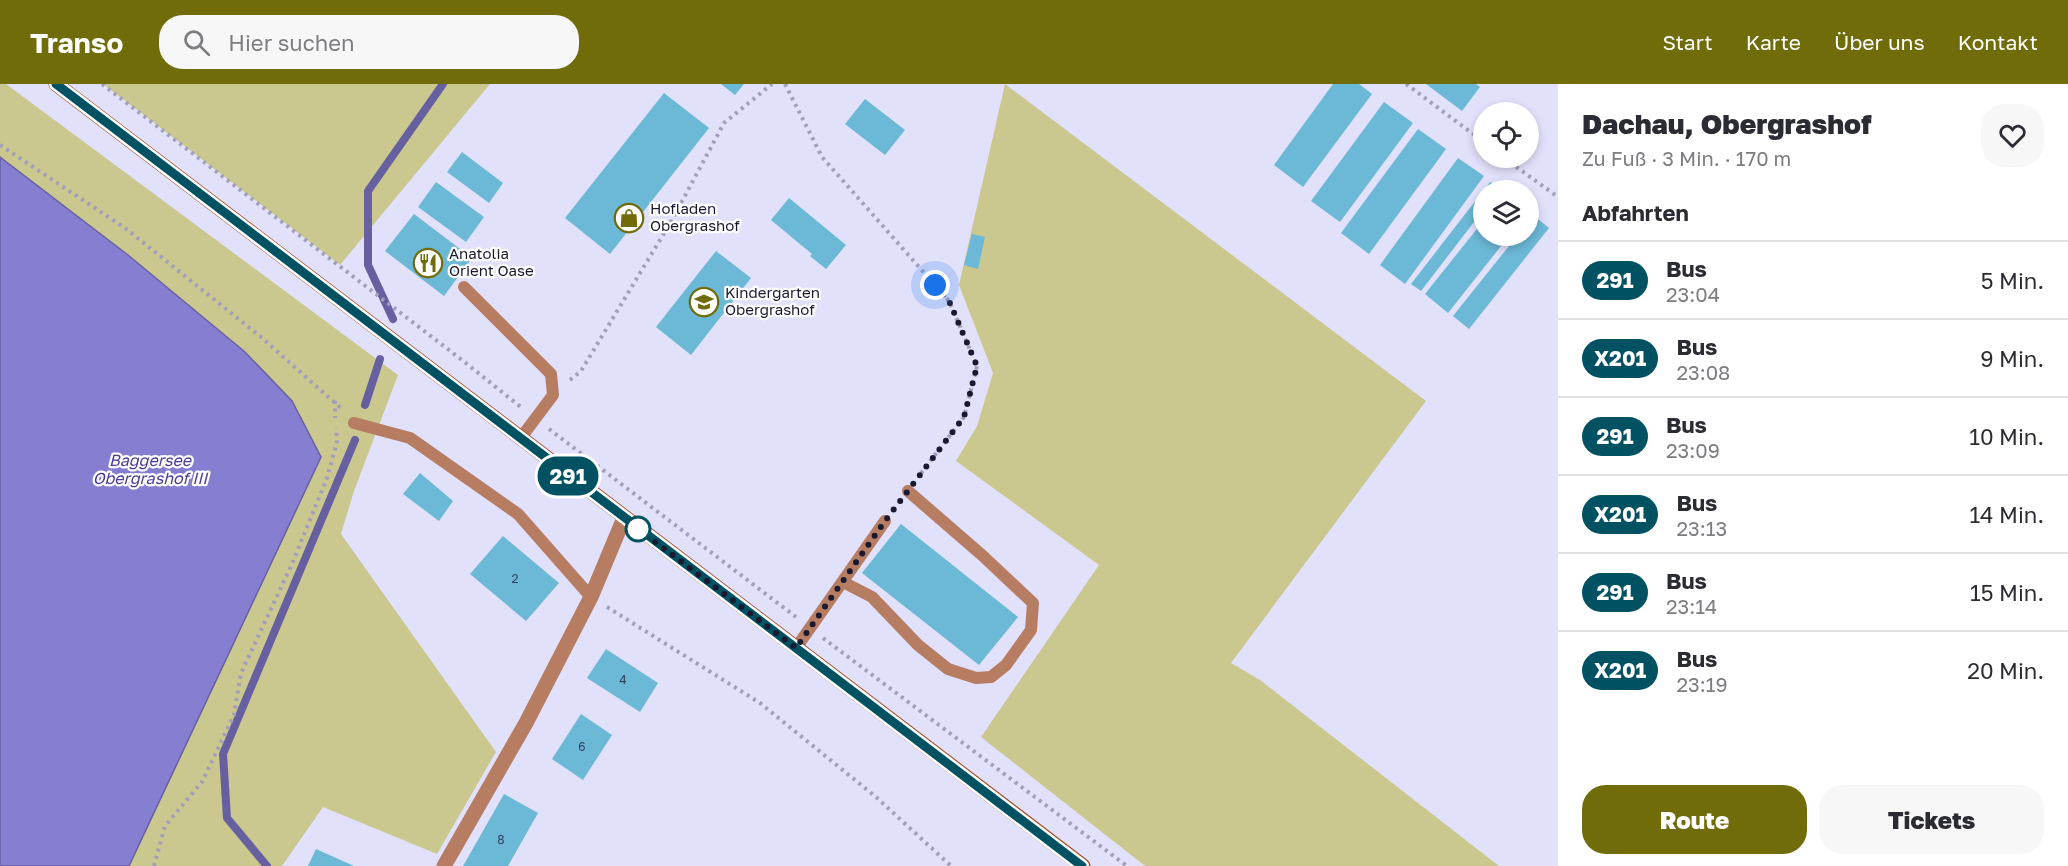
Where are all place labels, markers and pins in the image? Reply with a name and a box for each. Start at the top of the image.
place label: Hofladen Obergrashof [650,199,740,234]
shop icon: Hofladen Obergrashof [613,202,645,234]
place label: Anatolia Orient Oase [449,244,534,279]
restaurant icon: Anatolia Orient Oase [412,247,444,279]
place label: Kindergarten Obergrashof [725,283,820,318]
school or university icon: Kindergarten Obergrashof [688,286,720,318]
unlabelled marker [625,516,651,542]

